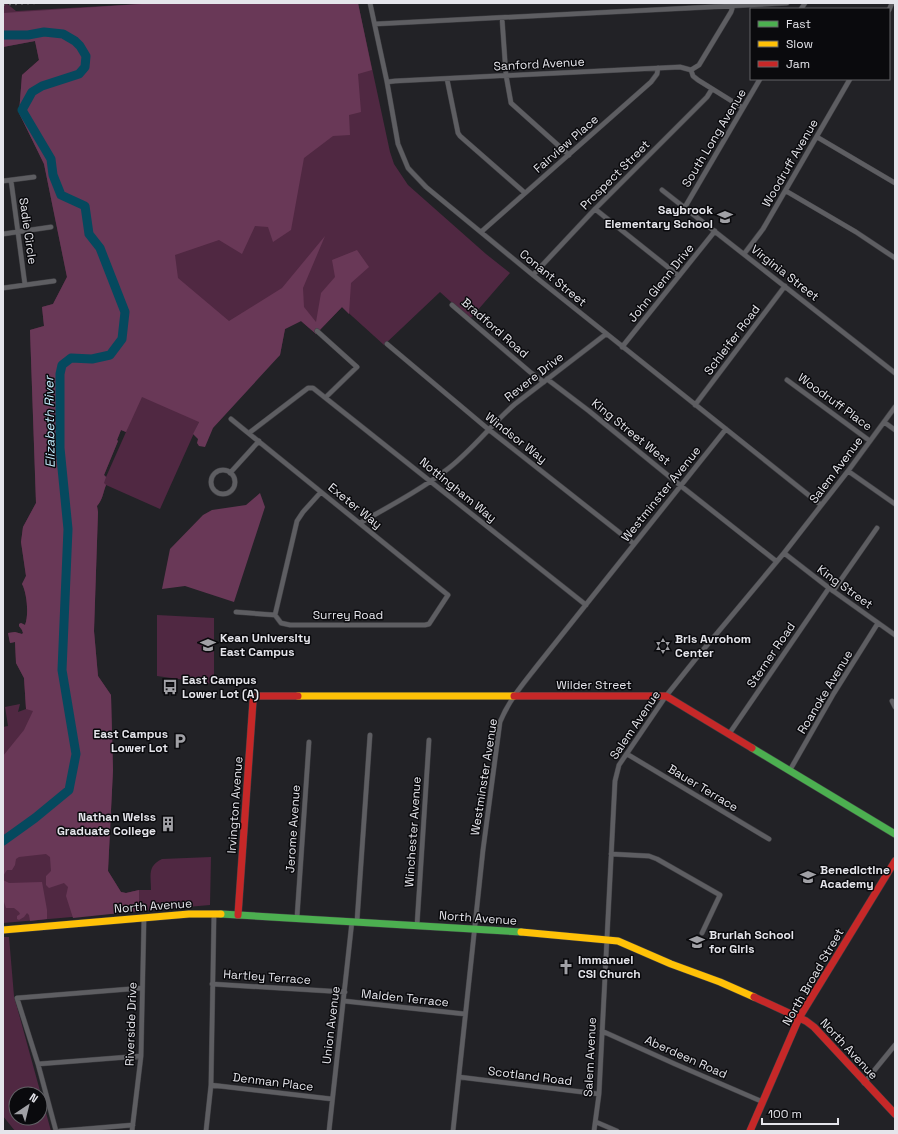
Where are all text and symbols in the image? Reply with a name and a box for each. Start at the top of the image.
legend [750,8,890,80]
text: Fast [786,16,811,32]
text: Slow [786,36,813,52]
street label: Sanford Avenue [493,54,585,74]
text: Jam [786,56,810,72]
street label: South Long Avenue [678,86,750,190]
street label: Fairview Place [530,111,602,177]
street label: Woodruff Avenue [758,116,822,210]
street label: Prospect Street [577,137,653,213]
street label: Sadie Circle [15,197,41,265]
place label: Saybrook Elementary School [605,202,713,232]
school or university icon: Saybrook Elementary School [716,208,734,226]
street label: John Glenn Drive [624,240,698,326]
street label: Virginia Street [748,241,822,305]
street label: Conant Street [516,246,590,310]
street label: Bradford Road [458,294,532,362]
street label: Schleifer Road [700,302,764,378]
street label: Revere Drive [501,349,567,405]
street label: Woodruff Place [795,370,875,434]
water label: Elizabeth River [40,374,59,468]
street label: King Street West [588,395,674,469]
street label: Windsor Way [482,409,550,467]
street label: Salem Avenue [806,433,866,507]
street label: Westminster Avenue [618,443,704,545]
street label: Nottingham Way [416,454,500,526]
street label: Exeter Way [325,479,385,533]
street label: King Street [814,561,876,613]
street label: Surrey Road [313,607,383,623]
street label: Sterner Road [743,619,799,691]
place label: Kean University East Campus [220,630,311,660]
place label: Bris Avrohom Center [675,631,751,661]
school or university icon: Kean University East Campus [199,636,217,654]
synagogue icon: Bris Avrohom Center [654,637,672,655]
street label: Roanoke Avenue [794,647,856,737]
place label: East Campus Lower Lot (A) [182,672,259,702]
street label: Wilder Street [556,677,632,693]
bus stop icon: East Campus Lower Lot (A) [161,678,179,696]
street label: Salem Avenue [606,687,664,763]
street label: Westminster Avenue [467,717,501,837]
place label: East Campus Lower Lot [94,726,168,756]
parking icon: East Campus Lower Lot [171,732,189,750]
street label: Irvington Avenue [224,756,246,854]
street label: Bauer Terrace [665,761,741,815]
street label: Winchester Avenue [401,776,425,888]
street label: Jerome Avenue [282,784,304,874]
place label: Nathan Weiss Graduate College [57,809,156,839]
building icon: Nathan Weiss Graduate College [159,815,177,833]
place label: Benedictine Academy [820,862,890,892]
school or university icon: Benedictine Academy [799,868,817,886]
street label: North Avenue [113,895,193,917]
street label: North Avenue [438,907,518,929]
street label: North Broad Street [779,925,847,1029]
place label: Bruriah School for Girls [709,927,794,957]
school or university icon: Bruriah School for Girls [688,933,706,951]
place label: Immanuel CSI Church [578,952,641,982]
church icon: Immanuel CSI Church [557,958,575,976]
street label: Hartley Terrace [223,966,311,988]
street label: Riverside Drive [122,982,140,1066]
street label: Union Avenue [318,985,344,1065]
street label: Malden Terrace [360,985,450,1011]
street label: North Avenue [817,1015,881,1083]
street label: Salem Avenue [580,1017,600,1097]
street label: Aberdeen Road [642,1032,730,1082]
street label: Scotland Road [487,1063,573,1089]
street label: Denman Place [232,1069,314,1095]
north arrow [8,1086,48,1126]
text: N [27,1090,41,1106]
scale bar [762,1100,838,1126]
text: 100 m [768,1106,802,1122]

